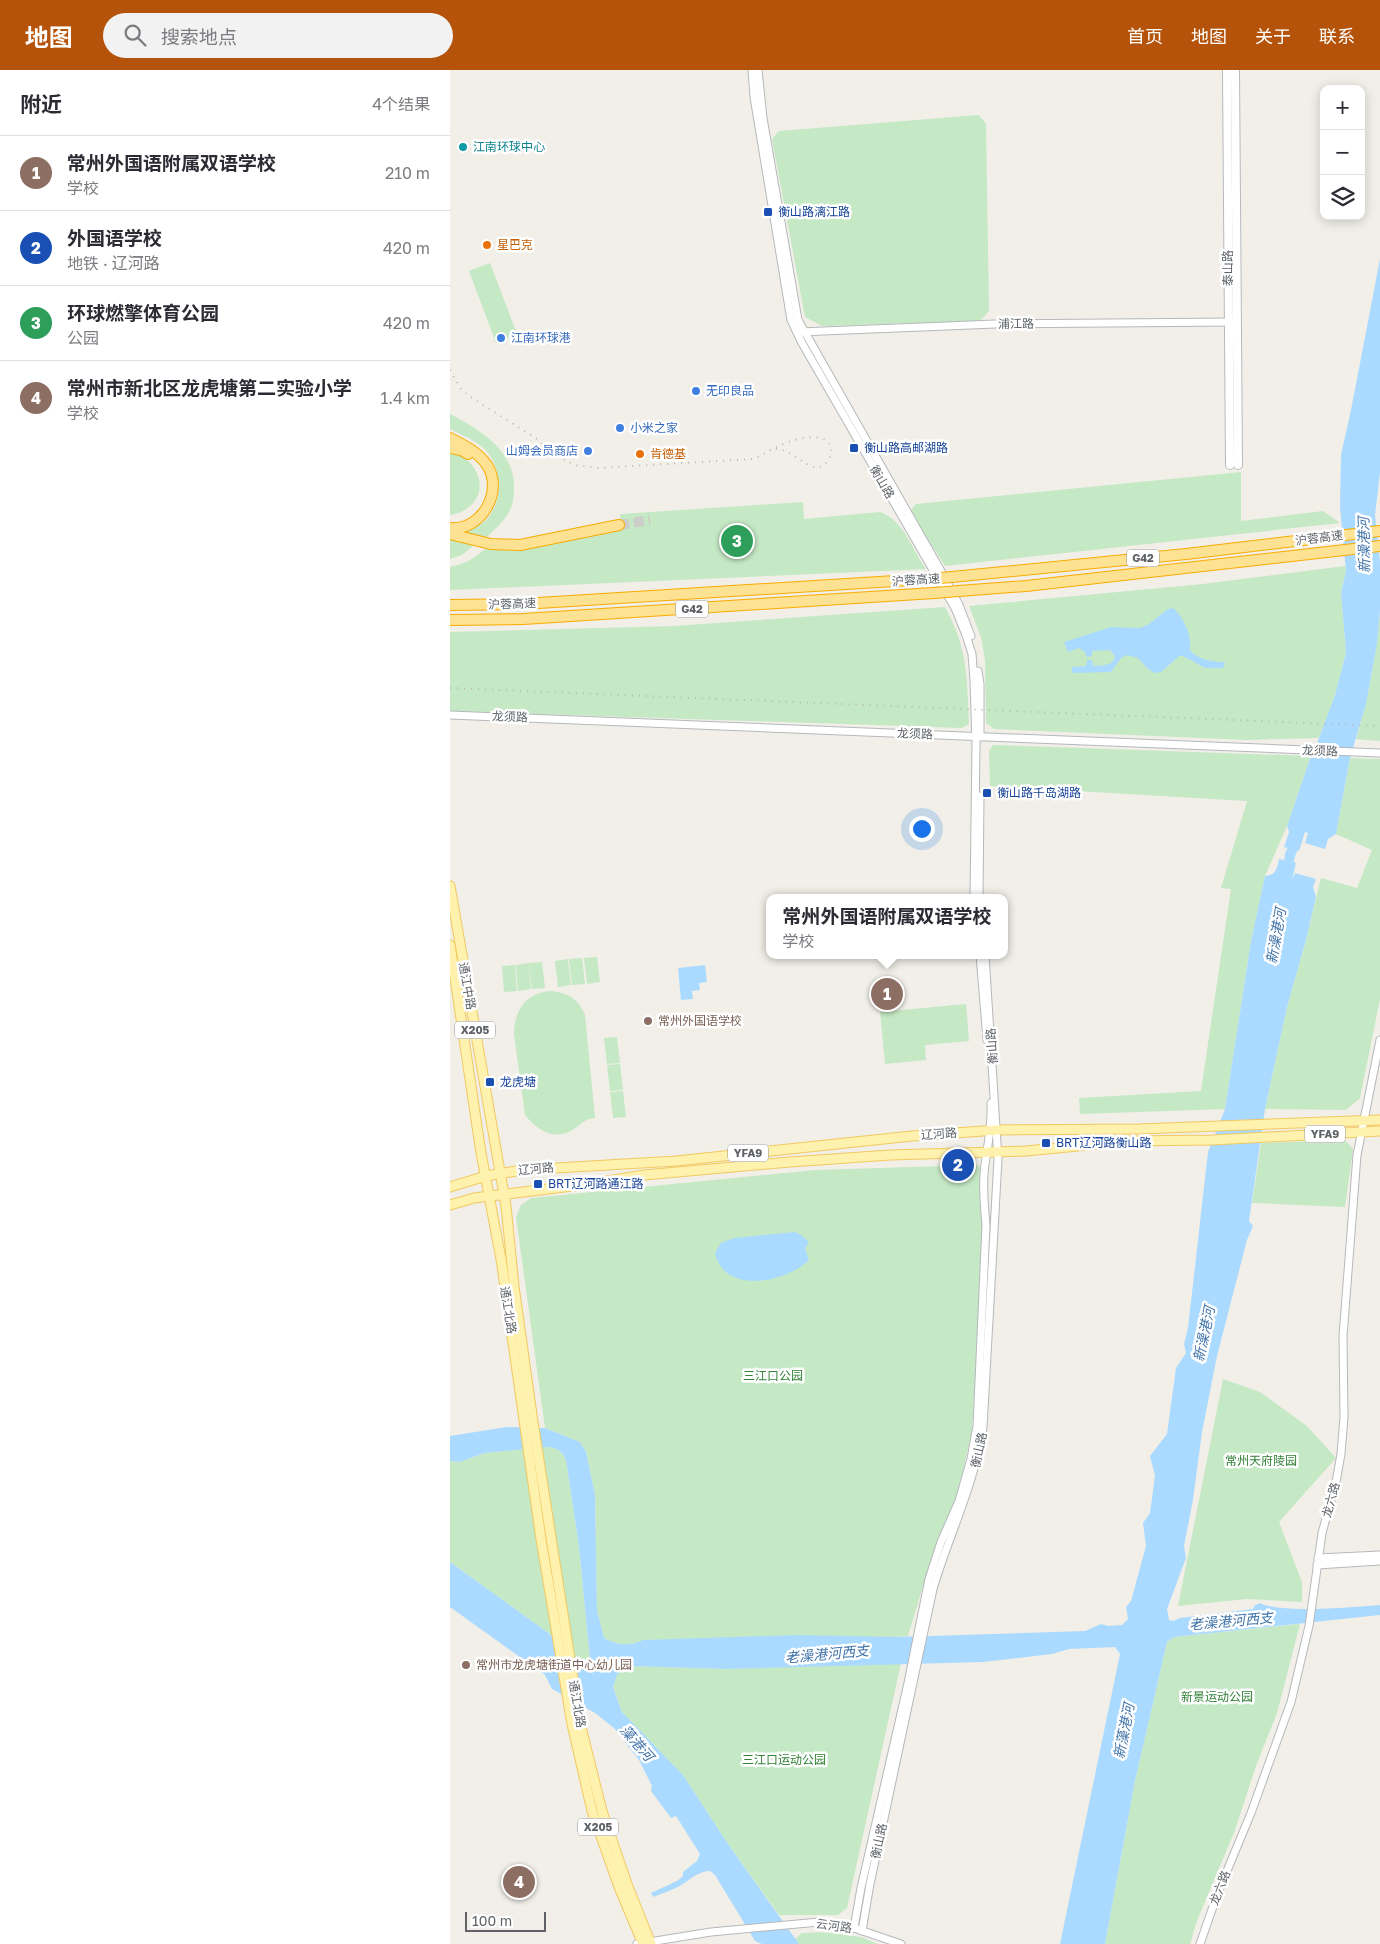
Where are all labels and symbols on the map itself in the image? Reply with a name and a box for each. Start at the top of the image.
place label: 江南环球中心 [473,139,545,154]
marker: 江南环球中心 [457,141,469,153]
place label: 衡山路漓江路 [778,204,850,219]
marker: 衡山路漓江路 [762,206,774,218]
place label: 星巴克 [497,237,533,252]
marker: 星巴克 [481,239,493,251]
street label: 泰山路 [1220,250,1235,286]
street label: 浦江路 [998,316,1034,331]
place label: 江南环球港 [511,330,571,345]
marker: 江南环球港 [495,332,507,344]
place label: 无印良品 [706,383,754,398]
marker: 无印良品 [690,385,702,397]
place label: 小米之家 [630,420,678,435]
marker: 小米之家 [614,422,626,434]
place label: 衡山路高邮湖路 [864,440,948,455]
marker: 衡山路高邮湖路 [848,442,860,454]
place label: 山姆会员商店 [506,443,578,458]
marker: 山姆会员商店 [582,445,594,457]
place label: 肯德基 [650,446,686,461]
marker: 肯德基 [634,448,646,460]
street label: 衡山路 [867,462,898,501]
water label: 新澡港河 [1354,514,1372,573]
pin: 3 [721,522,753,560]
street label: 沪蓉高速 [1294,527,1344,548]
road number: G42 [1127,549,1159,566]
street label: 沪蓉高速 [891,570,940,589]
street label: 沪蓉高速 [488,595,536,612]
road number: G42 [676,600,708,618]
street label: 龙须路 [492,708,528,725]
street label: 龙须路 [897,725,933,742]
street label: 龙须路 [1302,742,1338,759]
place label: 衡山路千岛湖路 [997,785,1081,800]
marker: 衡山路千岛湖路 [981,787,993,799]
your location [909,816,935,842]
water label: 新澡港河 [1262,904,1289,965]
street label: 通江中路 [456,961,479,1011]
pin: 1 [871,975,903,1013]
place label: 常州外国语学校 [658,1013,742,1028]
marker: 常州外国语学校 [642,1015,654,1027]
road number: X205 [455,1022,495,1038]
street label: 衡山路 [983,1028,1000,1065]
place label: 龙虎塘 [500,1074,536,1089]
marker: 龙虎塘 [484,1076,496,1088]
street label: 辽河路 [920,1125,957,1142]
road number: YFA9 [1305,1126,1345,1142]
place label: BRT辽河路衡山路 [1056,1135,1152,1150]
marker: BRT辽河路衡山路 [1040,1137,1052,1149]
road number: YFA9 [728,1144,768,1162]
pin: 2 [942,1146,974,1184]
street label: 辽河路 [517,1159,555,1178]
place label: BRT辽河路通江路 [548,1176,644,1191]
marker: BRT辽河路通江路 [532,1178,544,1190]
street label: 通江北路 [497,1285,520,1335]
water label: 新澡港河 [1189,1302,1218,1363]
park label: 三江口公园 [743,1368,803,1383]
street label: 衡山路 [967,1431,990,1469]
park label: 常州天府陵园 [1225,1453,1297,1468]
street label: 龙六路 [1319,1481,1342,1519]
water label: 老澡港河西支 [1188,1608,1276,1633]
water label: 老澡港河西支 [784,1641,872,1666]
place label: 常州市龙虎塘街道中心幼儿园 [476,1657,632,1672]
marker: 常州市龙虎塘街道中心幼儿园 [460,1659,472,1671]
street label: 通江北路 [566,1679,589,1729]
park label: 新景运动公园 [1181,1689,1253,1704]
water label: 新藻港河 [1110,1699,1138,1760]
water label: 藻港河 [617,1721,660,1766]
park label: 三江口运动公园 [742,1752,826,1767]
road number: X205 [578,1818,618,1835]
street label: 衡山路 [867,1822,890,1860]
pin: 4 [503,1863,535,1901]
street label: 龙六路 [1206,1868,1233,1907]
scale bar [465,1909,546,1932]
street label: 云河路 [815,1916,853,1935]

